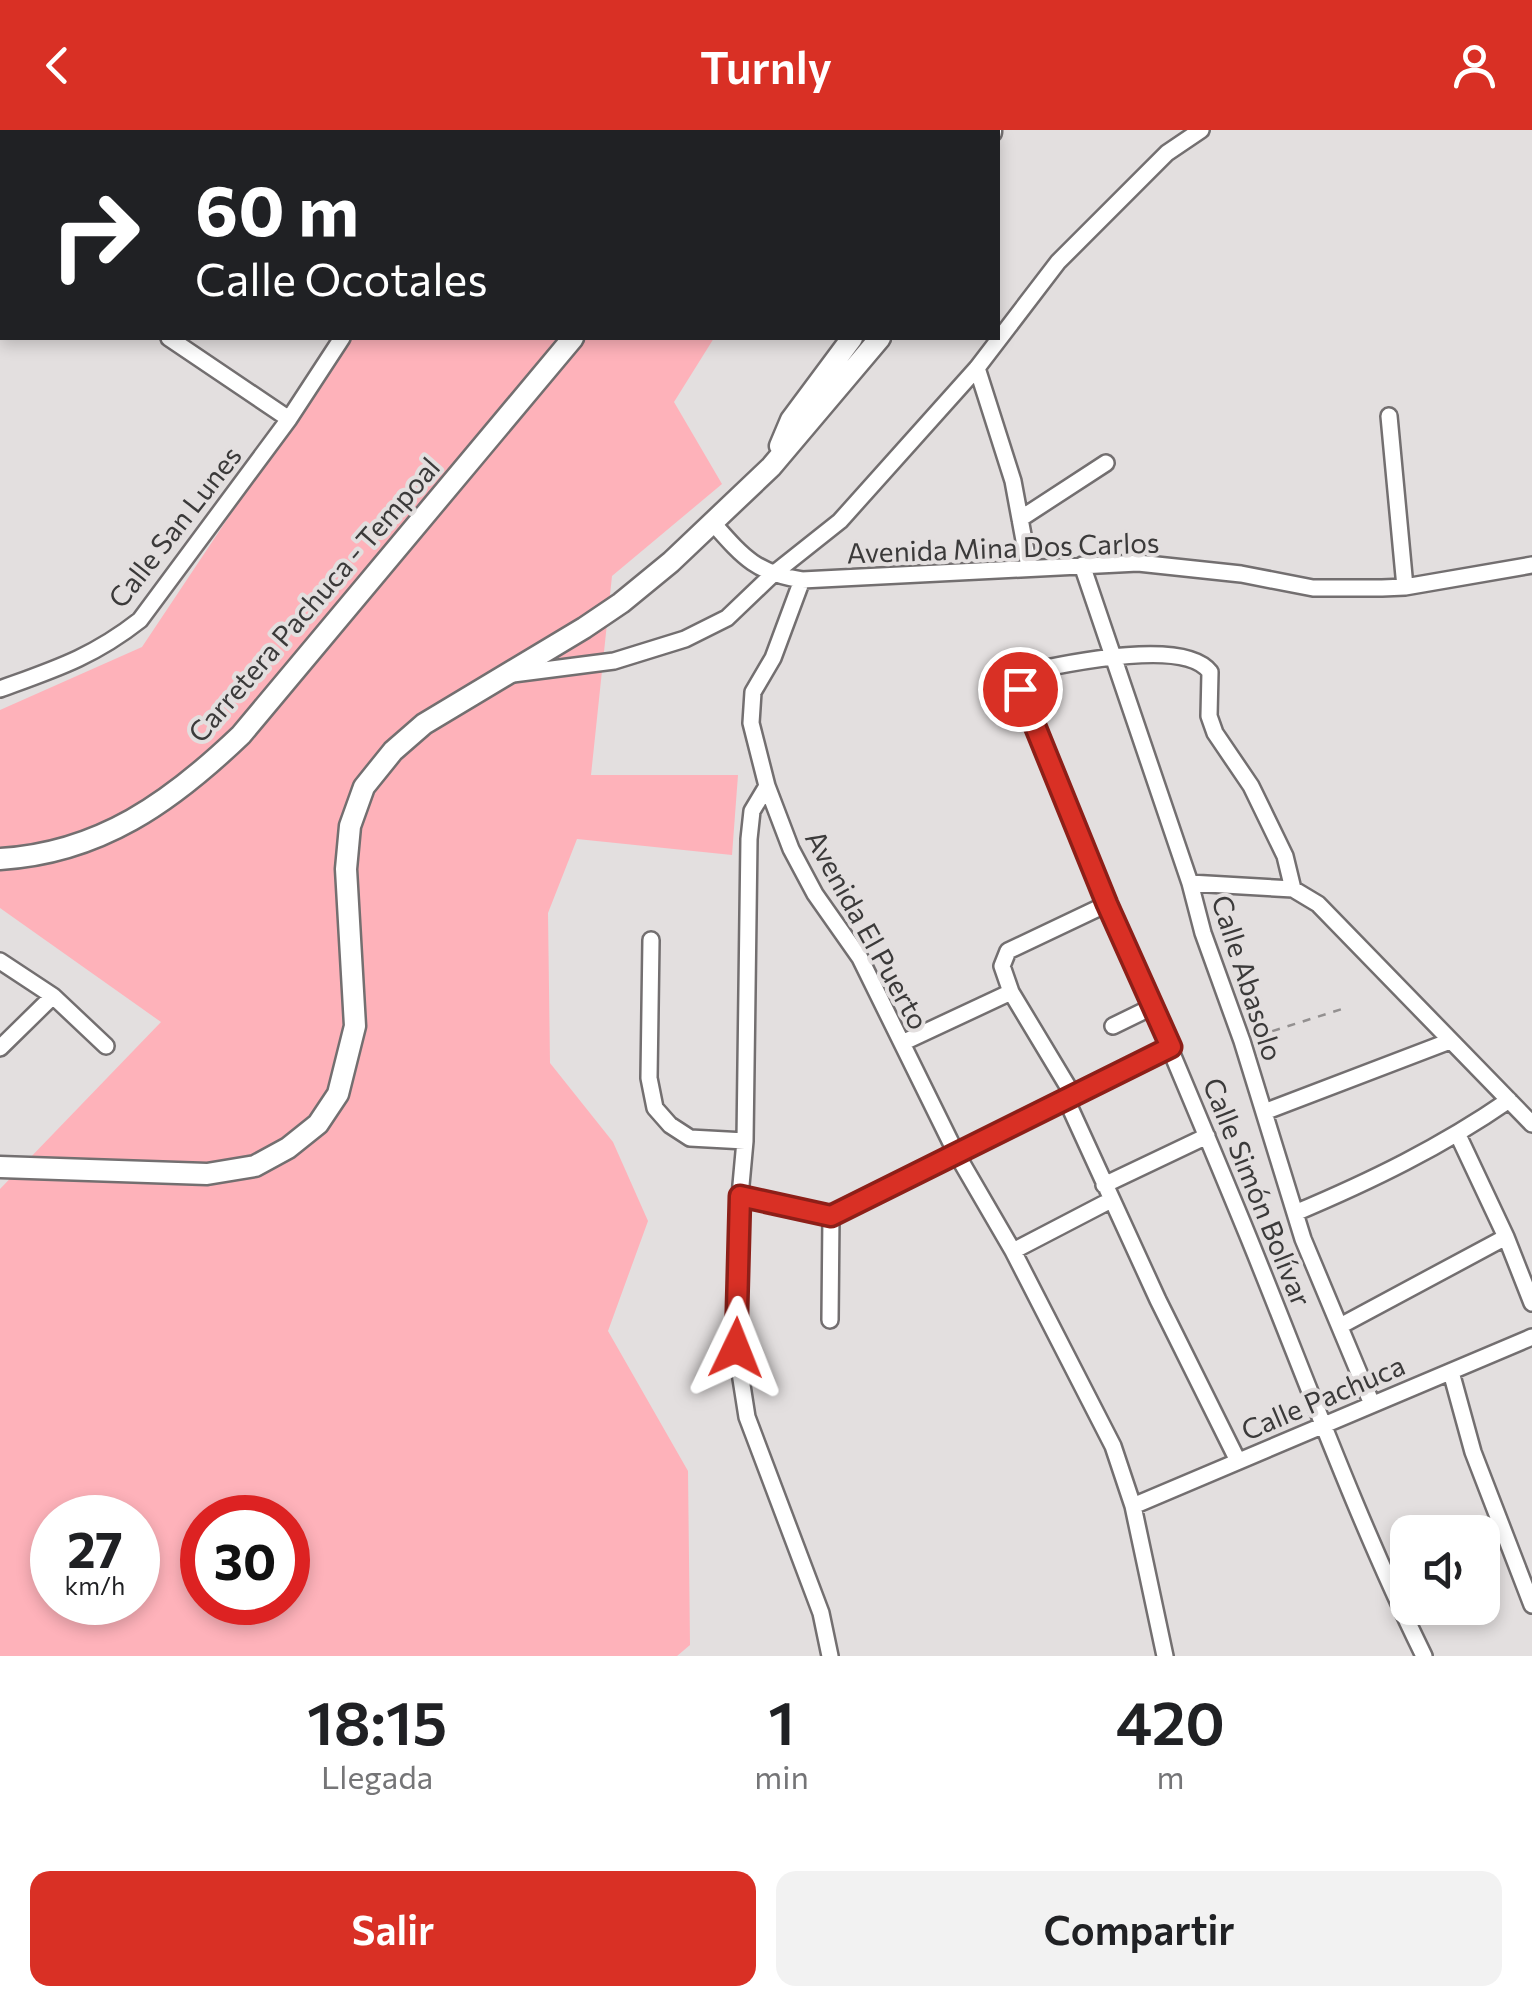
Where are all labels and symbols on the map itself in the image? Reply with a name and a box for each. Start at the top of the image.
street label: Calle San Lunes [101,439,248,614]
street label: Carretera Pachuca - Tempoal [180,450,446,749]
street label: Avenida Mina Dos Carlos [846,525,1160,569]
pin [978,647,1063,732]
street label: Avenida El Puerto [799,824,937,1035]
street label: Calle Abasolo [1205,891,1291,1065]
street label: Calle Simón Bolívar [1197,1072,1319,1311]
position arrow [684,1296,788,1400]
street label: Calle Pachuca [1236,1347,1410,1447]
speed limit sign: 30 [180,1495,310,1625]

